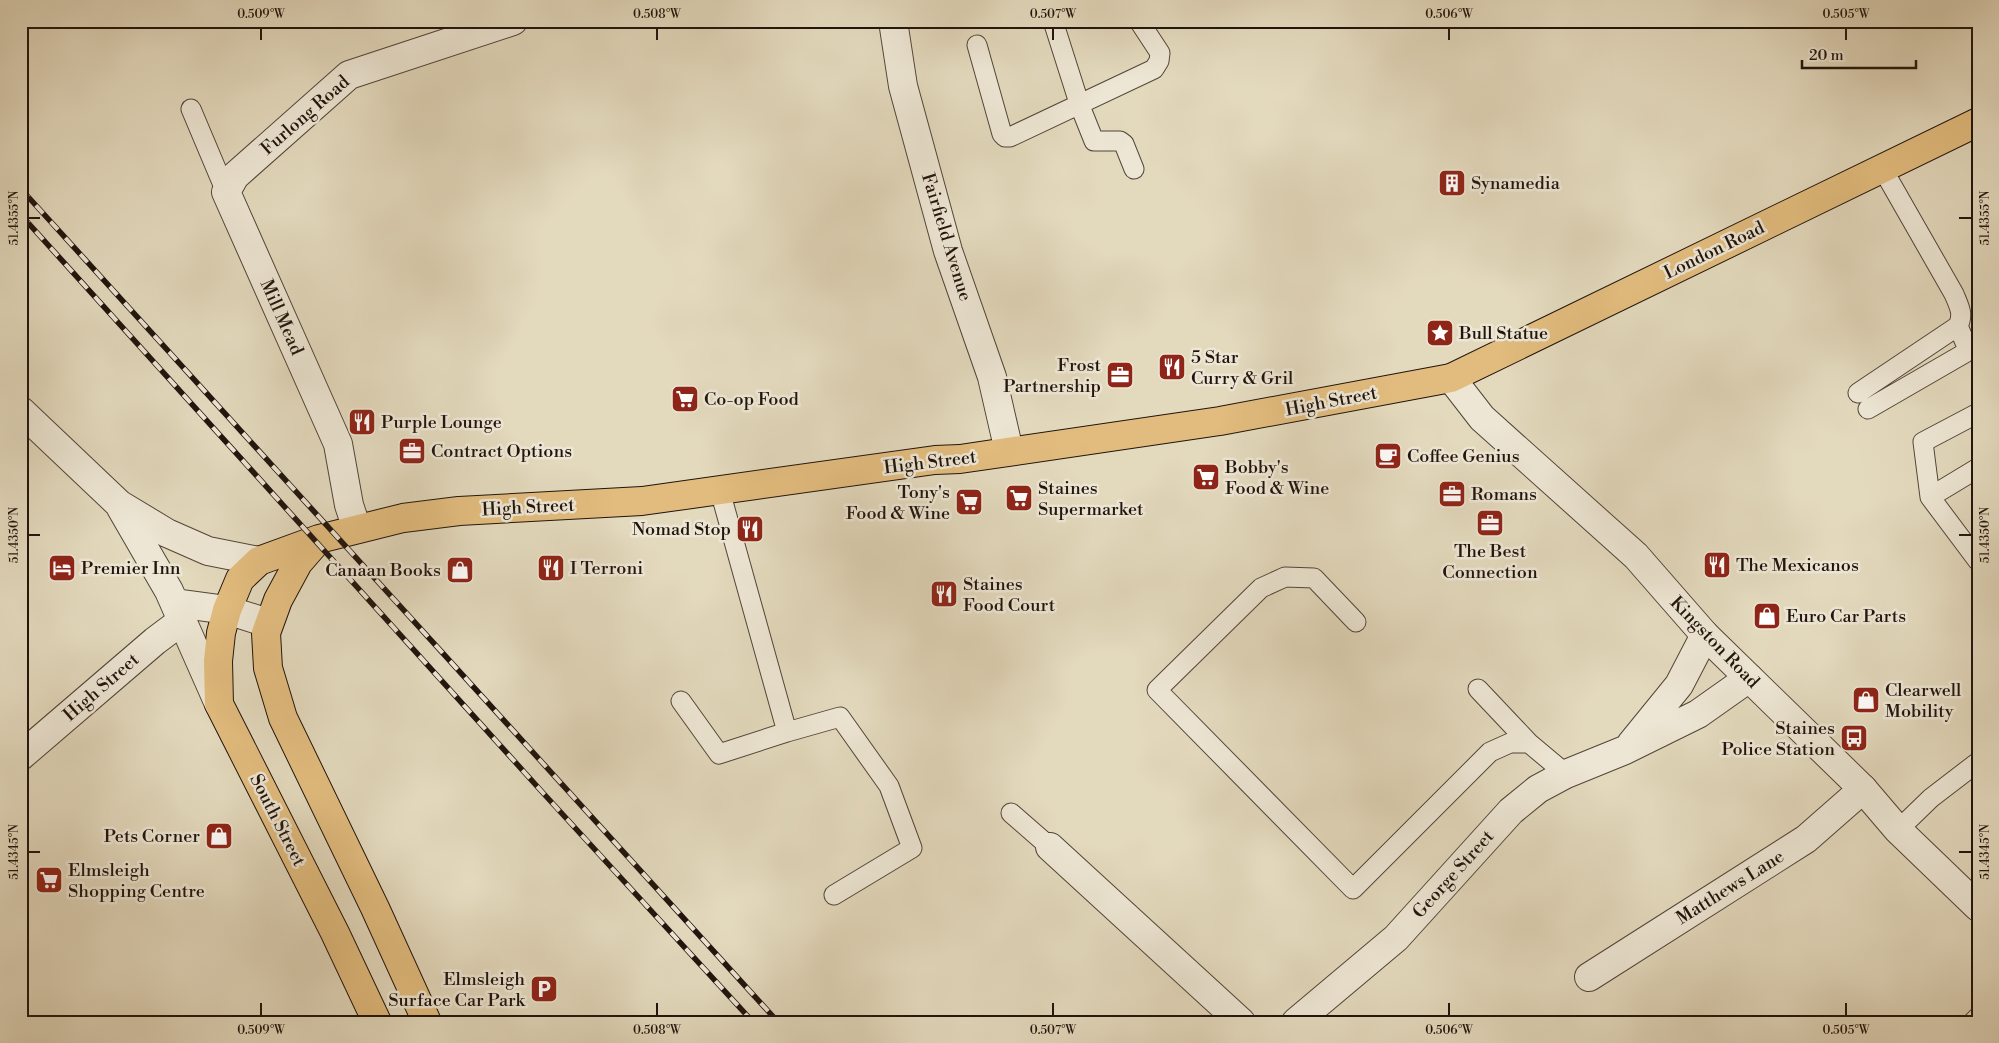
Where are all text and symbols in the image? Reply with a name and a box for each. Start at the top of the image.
text: 0.509°W [237,7,286,22]
text: 0.508°W [633,7,682,22]
text: 0.507°W [1030,7,1077,22]
text: 0.506°W [1425,7,1474,22]
text: 0.505°W [1822,7,1871,22]
scale bar [1802,38,1915,70]
text: 20 m [1809,46,1844,65]
street label: Furlong Road [256,70,355,160]
building icon: Synamedia [1437,168,1467,198]
street label: Fairfield Avenue [916,170,977,304]
place label: Synamedia [1471,172,1561,195]
text: 51.4355°N [7,190,22,245]
text: 51.4355°N [1978,190,1993,245]
street label: London Road [1660,216,1769,285]
street label: Mill Mead [255,276,309,359]
place icon: Bull Statue [1425,318,1455,348]
place label: Bull Statue [1458,322,1548,345]
place label: 5 Star Curry & Gril [1191,346,1294,390]
restaurant icon: 5 Star Curry & Gril [1157,352,1187,382]
place label: Frost Partnership [1003,354,1102,398]
office icon: Frost Partnership [1105,360,1135,390]
street label: High Street [1283,381,1380,422]
supermarket icon: Co-op Food [670,384,700,414]
place label: Co-op Food [704,388,800,411]
restaurant icon: Purple Lounge [347,407,377,437]
place label: Purple Lounge [381,411,502,434]
office icon: Contract Options [397,436,427,466]
place label: Contract Options [431,440,572,463]
cafe icon: Coffee Genius [1373,441,1403,471]
street label: High Street [882,445,978,480]
place label: Coffee Genius [1407,445,1520,468]
place label: Bobby's Food & Wine [1224,456,1329,500]
supermarket icon: Bobby's Food & Wine [1191,462,1221,492]
place label: Staines Supermarket [1038,477,1144,521]
office icon: Romans [1437,479,1467,509]
place label: Tony's Food & Wine [846,481,950,525]
supermarket icon: Staines Supermarket [1004,483,1034,513]
place label: Romans [1471,483,1537,506]
supermarket icon: Tony's Food & Wine [954,487,984,517]
street label: High Street [481,494,576,521]
text: 51.4350°N [7,507,22,563]
text: 51.4350°N [1978,507,1993,563]
office icon: The Best Connection [1475,508,1505,538]
restaurant icon: Nomad Stop [735,514,765,544]
place label: Nomad Stop [632,518,731,541]
place label: The Best Connection [1442,540,1538,584]
restaurant icon: The Mexicanos [1702,550,1732,580]
hotel icon: Premier Inn [47,553,77,583]
restaurant icon: I Terroni [536,553,566,583]
place label: The Mexicanos [1736,554,1859,577]
shop icon: Canaan Books [445,555,475,585]
place label: Premier Inn [81,557,181,580]
place label: I Terroni [570,557,643,580]
place label: Canaan Books [325,559,441,582]
place label: Staines Food Court [963,573,1056,617]
restaurant icon: Staines Food Court [929,579,959,609]
street label: Kingston Road [1665,591,1765,694]
shop icon: Euro Car Parts [1752,601,1782,631]
place label: Euro Car Parts [1786,605,1906,628]
street label: High Street [59,648,144,727]
place label: Clearwell Mobility [1885,679,1962,723]
shop icon: Clearwell Mobility [1851,685,1881,715]
place label: Staines Police Station [1721,717,1835,761]
bus stop icon: Staines Police Station [1839,723,1869,753]
street label: South Street [244,770,311,871]
shop icon: Pets Corner [204,821,234,851]
text: 51.4345°N [7,824,22,880]
text: 51.4345°N [1978,824,1993,880]
place label: Pets Corner [104,825,200,848]
street label: George Street [1408,825,1499,923]
street label: Matthews Lane [1672,845,1788,930]
place label: Elmsleigh Shopping Centre [68,859,205,903]
supermarket icon: Elmsleigh Shopping Centre [34,865,64,895]
place label: Elmsleigh Surface Car Park [388,968,527,1012]
parking icon: Elmsleigh Surface Car Park [529,974,559,1004]
text: 0.509°W [237,1023,286,1038]
text: 0.508°W [633,1023,682,1038]
text: 0.507°W [1030,1023,1077,1038]
text: 0.506°W [1425,1023,1474,1038]
text: 0.505°W [1822,1023,1871,1038]

